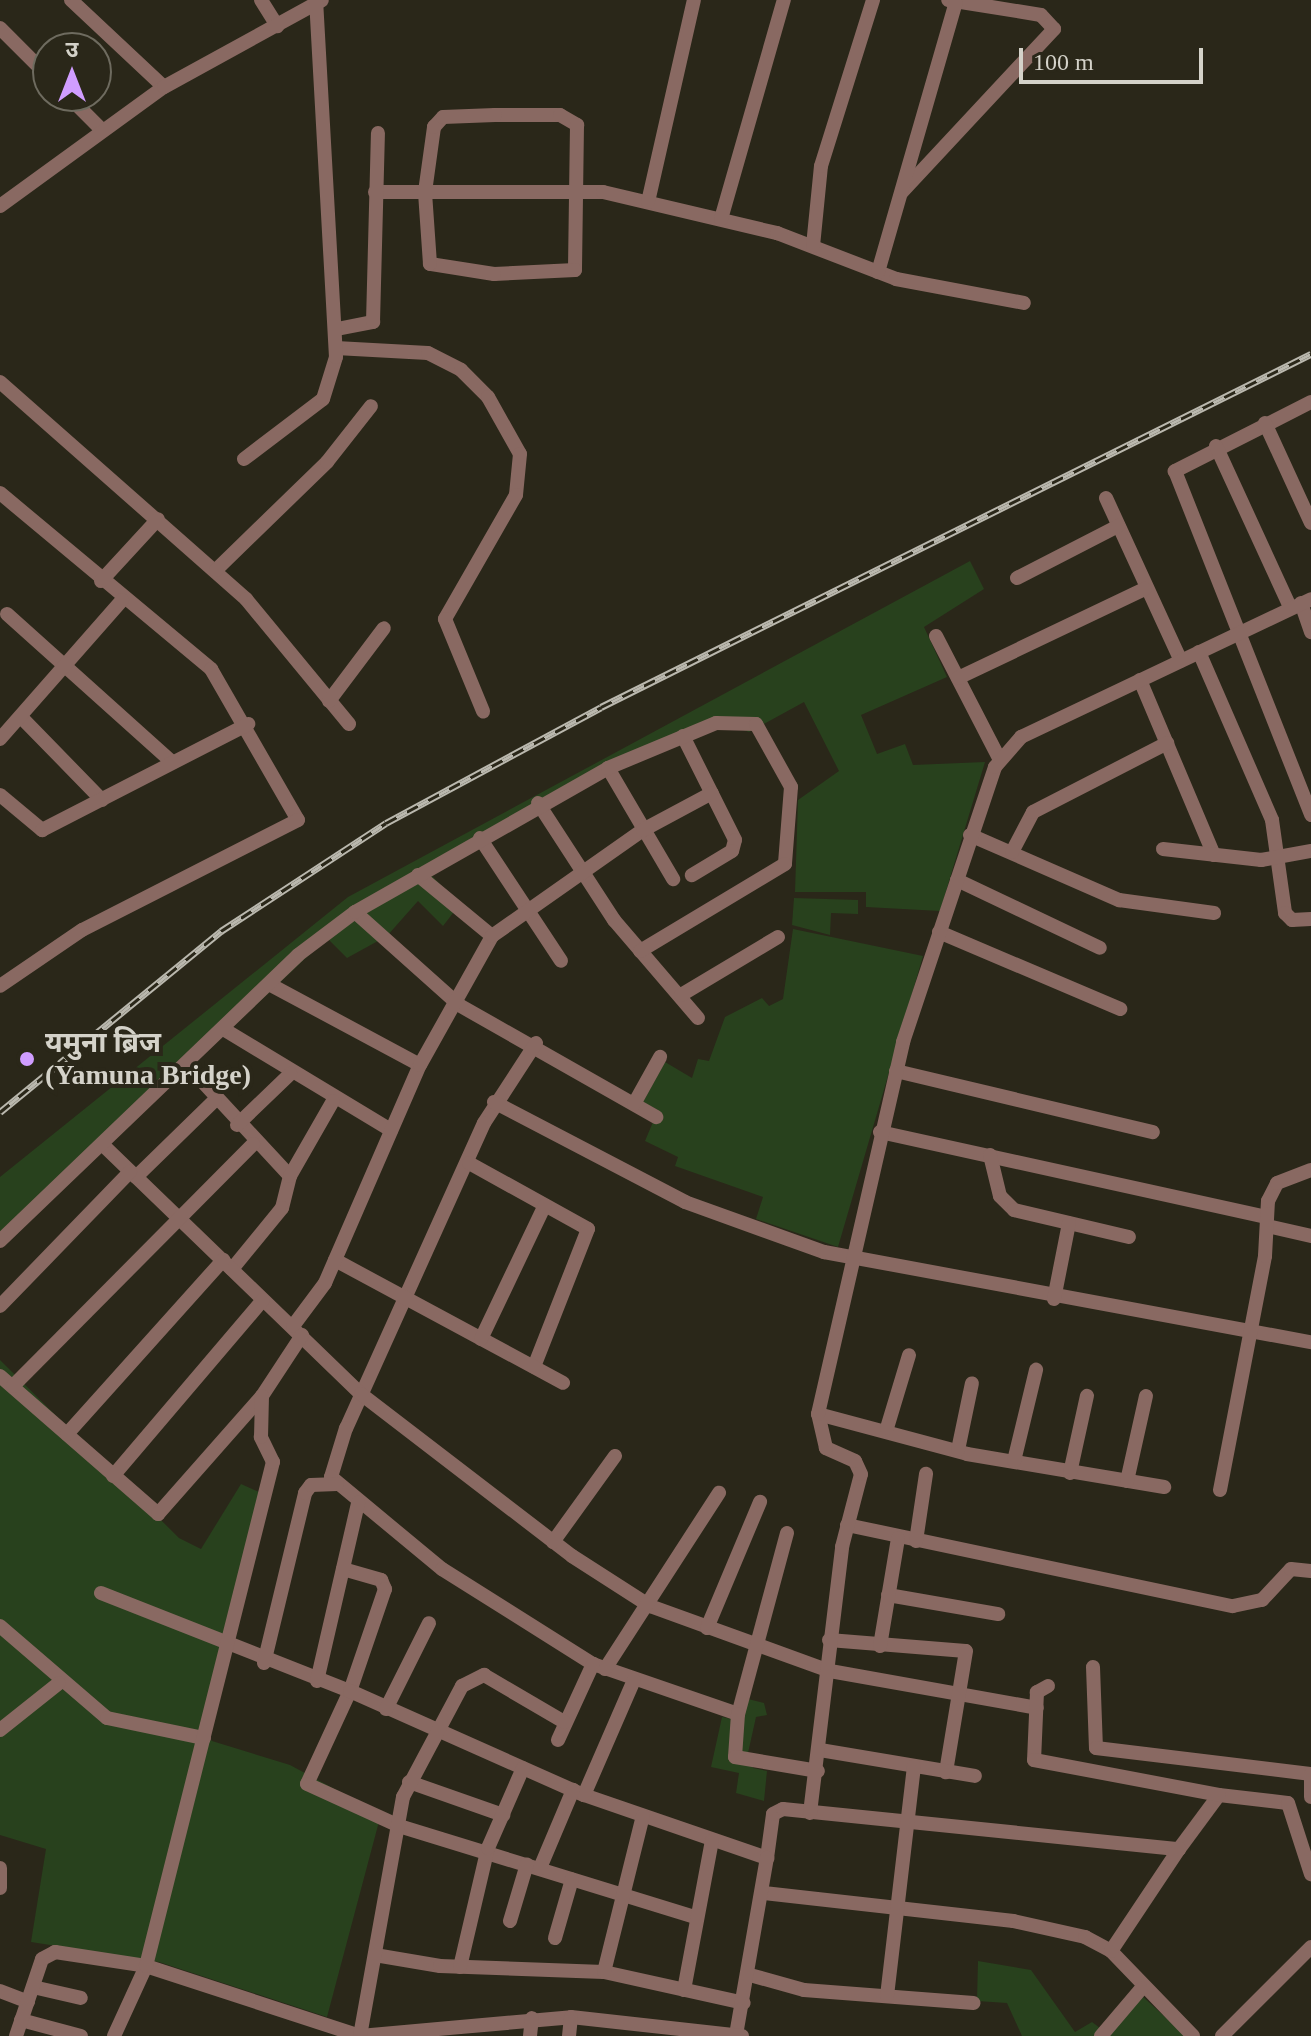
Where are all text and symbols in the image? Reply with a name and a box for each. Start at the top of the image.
north arrow [32,32,112,112]
scale bar [1023,32,1207,82]
text: उ [66,37,78,62]
text: 100 m [1033,49,1094,75]
place label: यमुना ब्रिज (Yamuna Bridge) [45,1026,251,1092]
marker: यमुना ब्रिज (Yamuna Bridge) [16,1048,38,1070]

